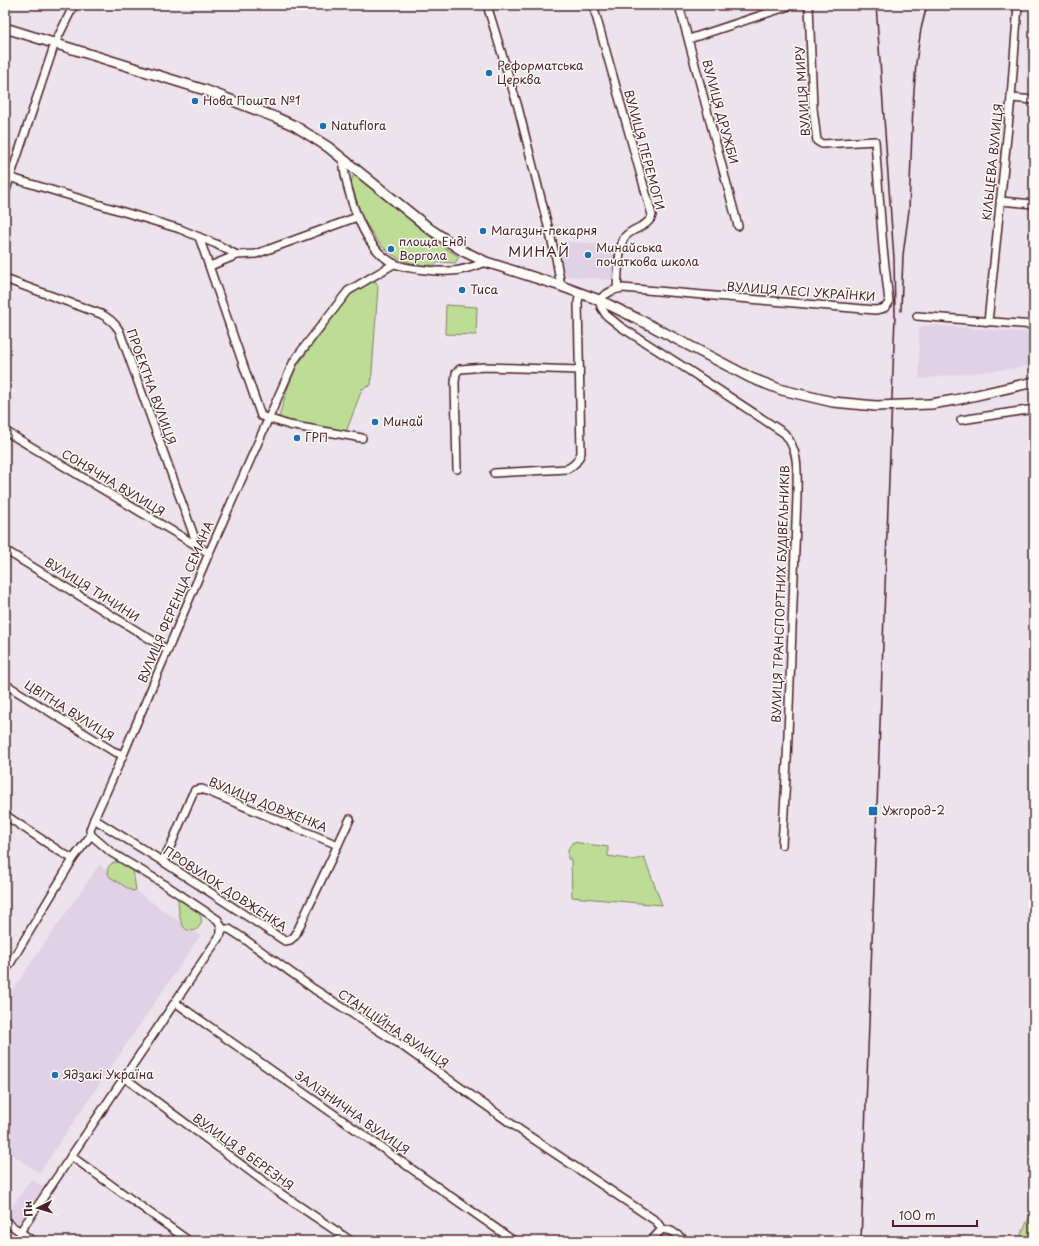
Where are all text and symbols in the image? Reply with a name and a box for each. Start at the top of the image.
street label: ВУЛИЦЯ МИРУ [790,45,814,137]
place label: Реформатська Церква [497,56,584,88]
street label: ВУЛИЦЯ ДРУЖБИ [698,57,744,166]
marker: Реформатська Церква [484,68,494,78]
street label: ВУЛИЦЯ ПЕРЕМОГИ [620,88,670,212]
place label: Нова Пошта №1 [203,91,300,109]
marker: Нова Пошта №1 [190,96,200,106]
street label: КІЛЬЦЕВА ВУЛИЦЯ [977,103,1007,221]
place label: Natuflora [331,116,387,134]
marker: Natuflora [318,121,328,131]
place label: Магазин-пекарня [491,221,597,239]
marker: Магазин-пекарня [478,226,488,236]
place label: площа Енді Воргола [399,232,467,264]
place label: Минайська початкова школа [596,238,700,270]
district label: МИНАЙ [508,241,570,262]
marker: площа Енді Воргола [386,244,396,254]
marker: Минайська початкова школа [583,250,593,260]
street label: ВУЛИЦЯ ЛЕСІ УКРАЇНКИ [726,277,876,305]
place label: Тиса [470,280,498,298]
marker: Тиса [457,285,467,295]
street label: ПРОЕКТНА ВУЛИЦЯ [123,326,181,447]
place label: Минай [383,412,423,430]
marker: Минай [370,417,380,427]
place label: ГРП [305,428,328,446]
marker: ГРП [292,433,302,443]
street label: СОНЯЧНА ВУЛИЦЯ [58,444,169,520]
street label: ВУЛИЦЯ ТРАНСПОРТНИХ БУДІВЕЛЬНИКІВ [767,465,793,723]
street label: ВУЛИЦЯ ФЕРЕНЦА СЕМАНА [133,518,217,685]
street label: ВУЛИЦЯ ТИЧИНИ [42,553,143,626]
street label: ЦВІТНА ВУЛИЦЯ [21,675,118,745]
street label: ВУЛИЦЯ ДОВЖЕНКА [206,772,330,836]
place label: Ужгород-2 [882,801,945,819]
marker: Ужгород-2 [867,805,879,817]
street label: ПРОВУЛОК ДОВЖЕНКА [160,841,291,935]
street label: СТАНЦІЙНА ВУЛИЦЯ [335,984,452,1072]
place label: Ядзакі Україна [62,1065,154,1083]
street label: ЗАЛІЗНИЧНА ВУЛИЦЯ [292,1066,413,1159]
marker: Ядзакі Україна [50,1070,60,1080]
street label: ВУЛИЦЯ 8 БЕРЕЗНЯ [189,1108,298,1194]
north arrow [18,1188,58,1228]
text: Пн [18,1200,37,1218]
scale bar [893,1202,977,1228]
text: 100 m [899,1206,936,1224]

